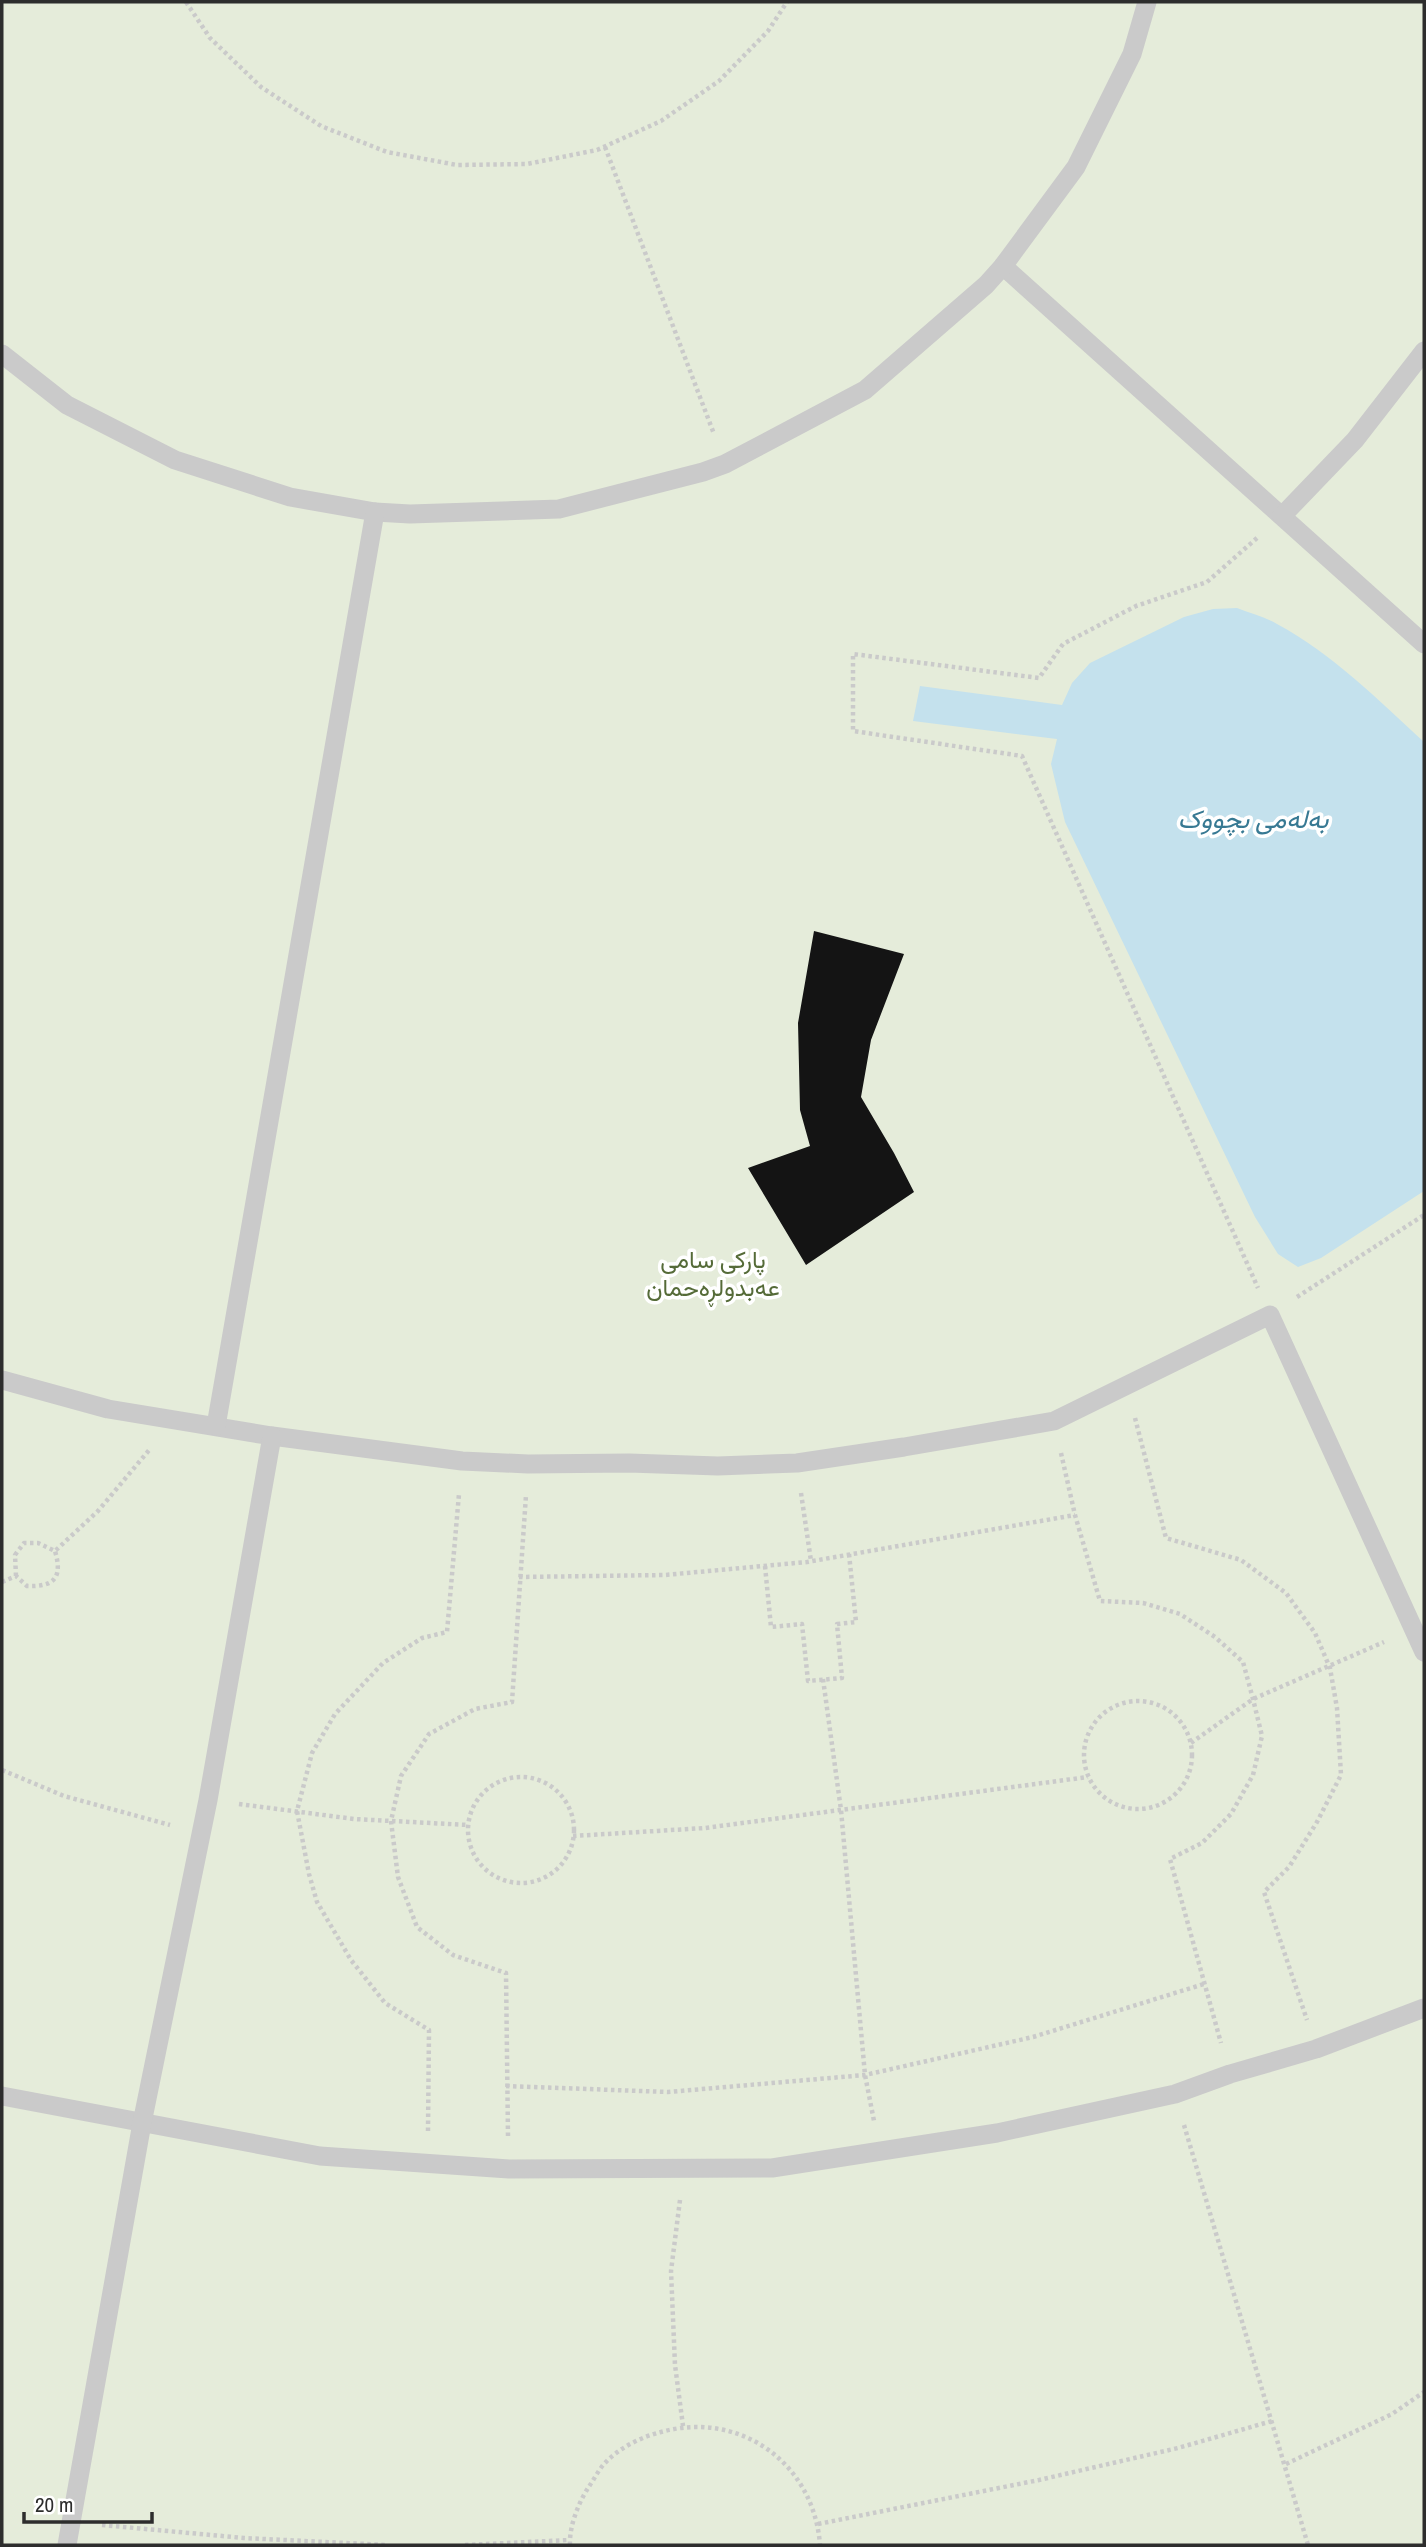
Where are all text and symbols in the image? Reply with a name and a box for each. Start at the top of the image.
water label: بەلەمی بچووک [1178,801,1330,837]
park label: پارکی سامی عەبدولڕەحمان [646,1243,780,1307]
scale bar [24,2480,152,2524]
text: 20 m [35,2490,73,2519]

